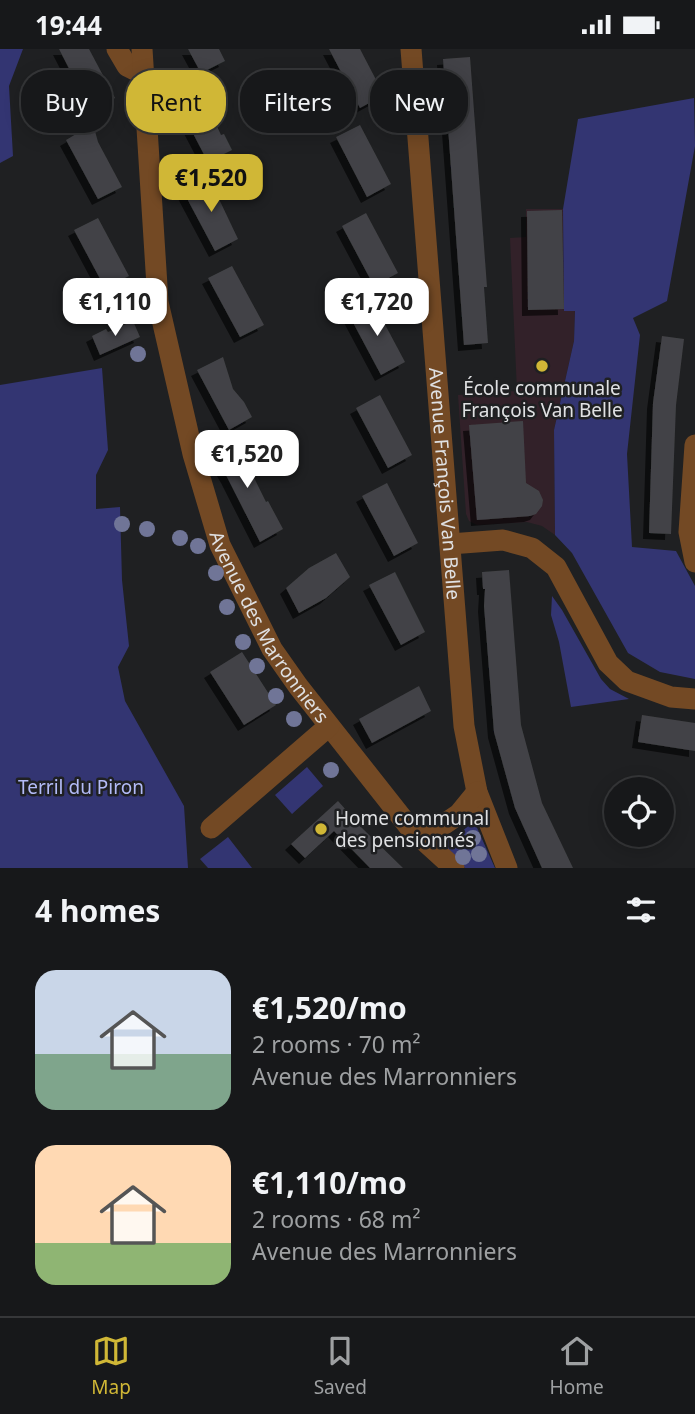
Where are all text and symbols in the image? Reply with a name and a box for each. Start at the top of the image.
text: 19:44 [35,7,102,43]
chip: Buy [21,70,112,133]
chip: Rent [126,70,226,133]
chip: Filters [240,70,356,133]
chip: New [370,70,468,133]
pin: €1,520 [154,155,268,214]
text: €1,520 [175,161,247,193]
pin: €1,110 [58,279,172,338]
pin: €1,720 [320,279,434,338]
text: €1,110 [79,285,151,317]
text: €1,720 [341,285,413,317]
marker: École communale François Van Belle [534,358,550,374]
street label: Avenue François Van Belle [423,366,467,601]
place label: École communale François Van Belle [461,375,623,423]
pin: €1,520 [190,431,304,490]
text: €1,520 [211,437,283,469]
street label: Avenue des Marronniers [204,528,335,728]
park label: Terril du Piron [18,774,144,800]
map controls [604,777,674,847]
button: locate [604,777,674,847]
place label: Home communal des pensionnés [335,805,489,853]
marker: Home communal des pensionnés [313,821,329,837]
text: 4 homes [35,890,160,931]
icon: filters [622,891,660,929]
text: €1,520/mo [252,987,407,1028]
icon: home [91,998,175,1082]
text: 2 rooms · 70 m² [252,1028,421,1060]
text: Avenue des Marronniers [252,1060,517,1092]
text: €1,110/mo [252,1162,407,1203]
icon: home [91,1173,175,1257]
text: 2 rooms · 68 m² [252,1203,421,1235]
text: Avenue des Marronniers [252,1235,517,1267]
tab: Map [91,1332,131,1400]
tab: Saved [314,1332,367,1400]
tab: Home [550,1332,604,1400]

